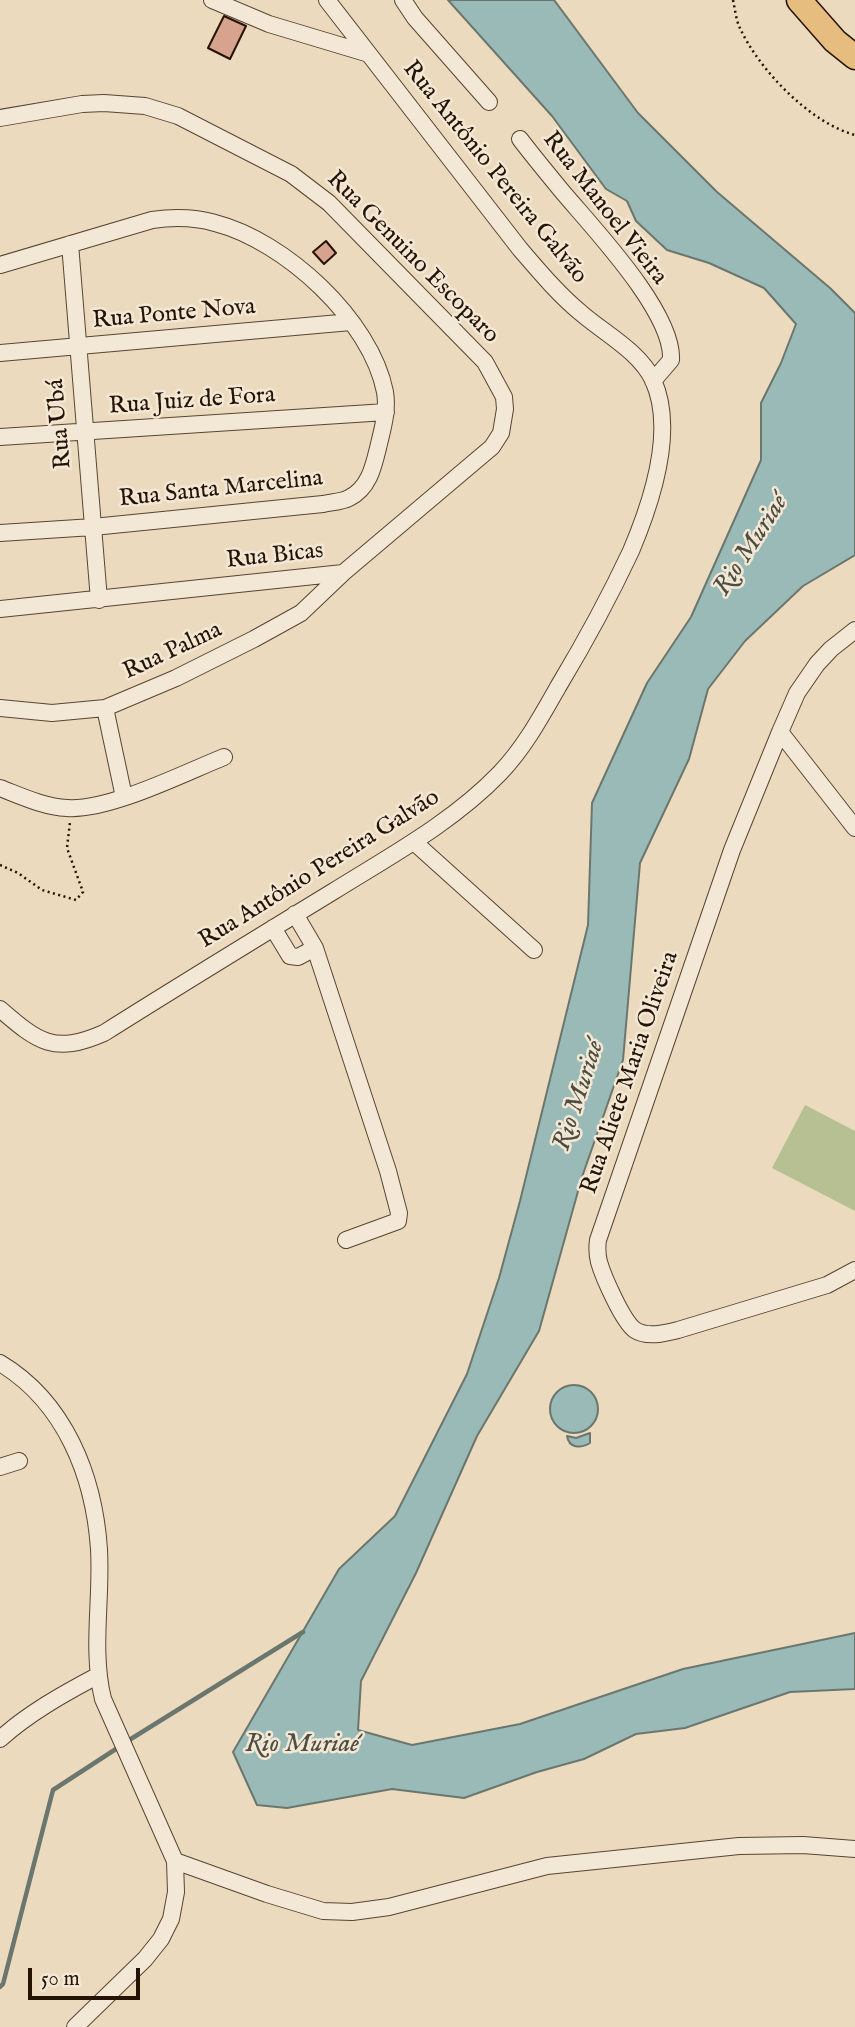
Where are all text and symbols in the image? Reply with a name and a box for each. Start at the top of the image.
street label: Rua Antônio Pereira Galvão [395,56,593,290]
street label: Rua Manoel Vieira [535,127,673,291]
street label: Rua Genuino Escoparo [320,166,504,350]
street label: Rua Ponte Nova [91,294,257,336]
street label: Rua Ubá [43,378,79,470]
street label: Rua Juiz de Fora [108,382,276,422]
street label: Rua Santa Marcelina [118,465,324,515]
water label: Rio Muriaé [708,490,796,602]
street label: Rua Bicas [225,538,325,576]
street label: Rua Palma [119,617,227,687]
street label: Rua Antônio Pereira Galvão [194,784,446,956]
street label: Rua Aliete Maria Oliveira [576,948,686,1198]
water label: Rio Muriaé [548,1037,612,1155]
water label: Rio Muriaé [245,1730,359,1762]
scale bar [32,1954,144,1998]
text: 50 m [41,1966,80,1993]

